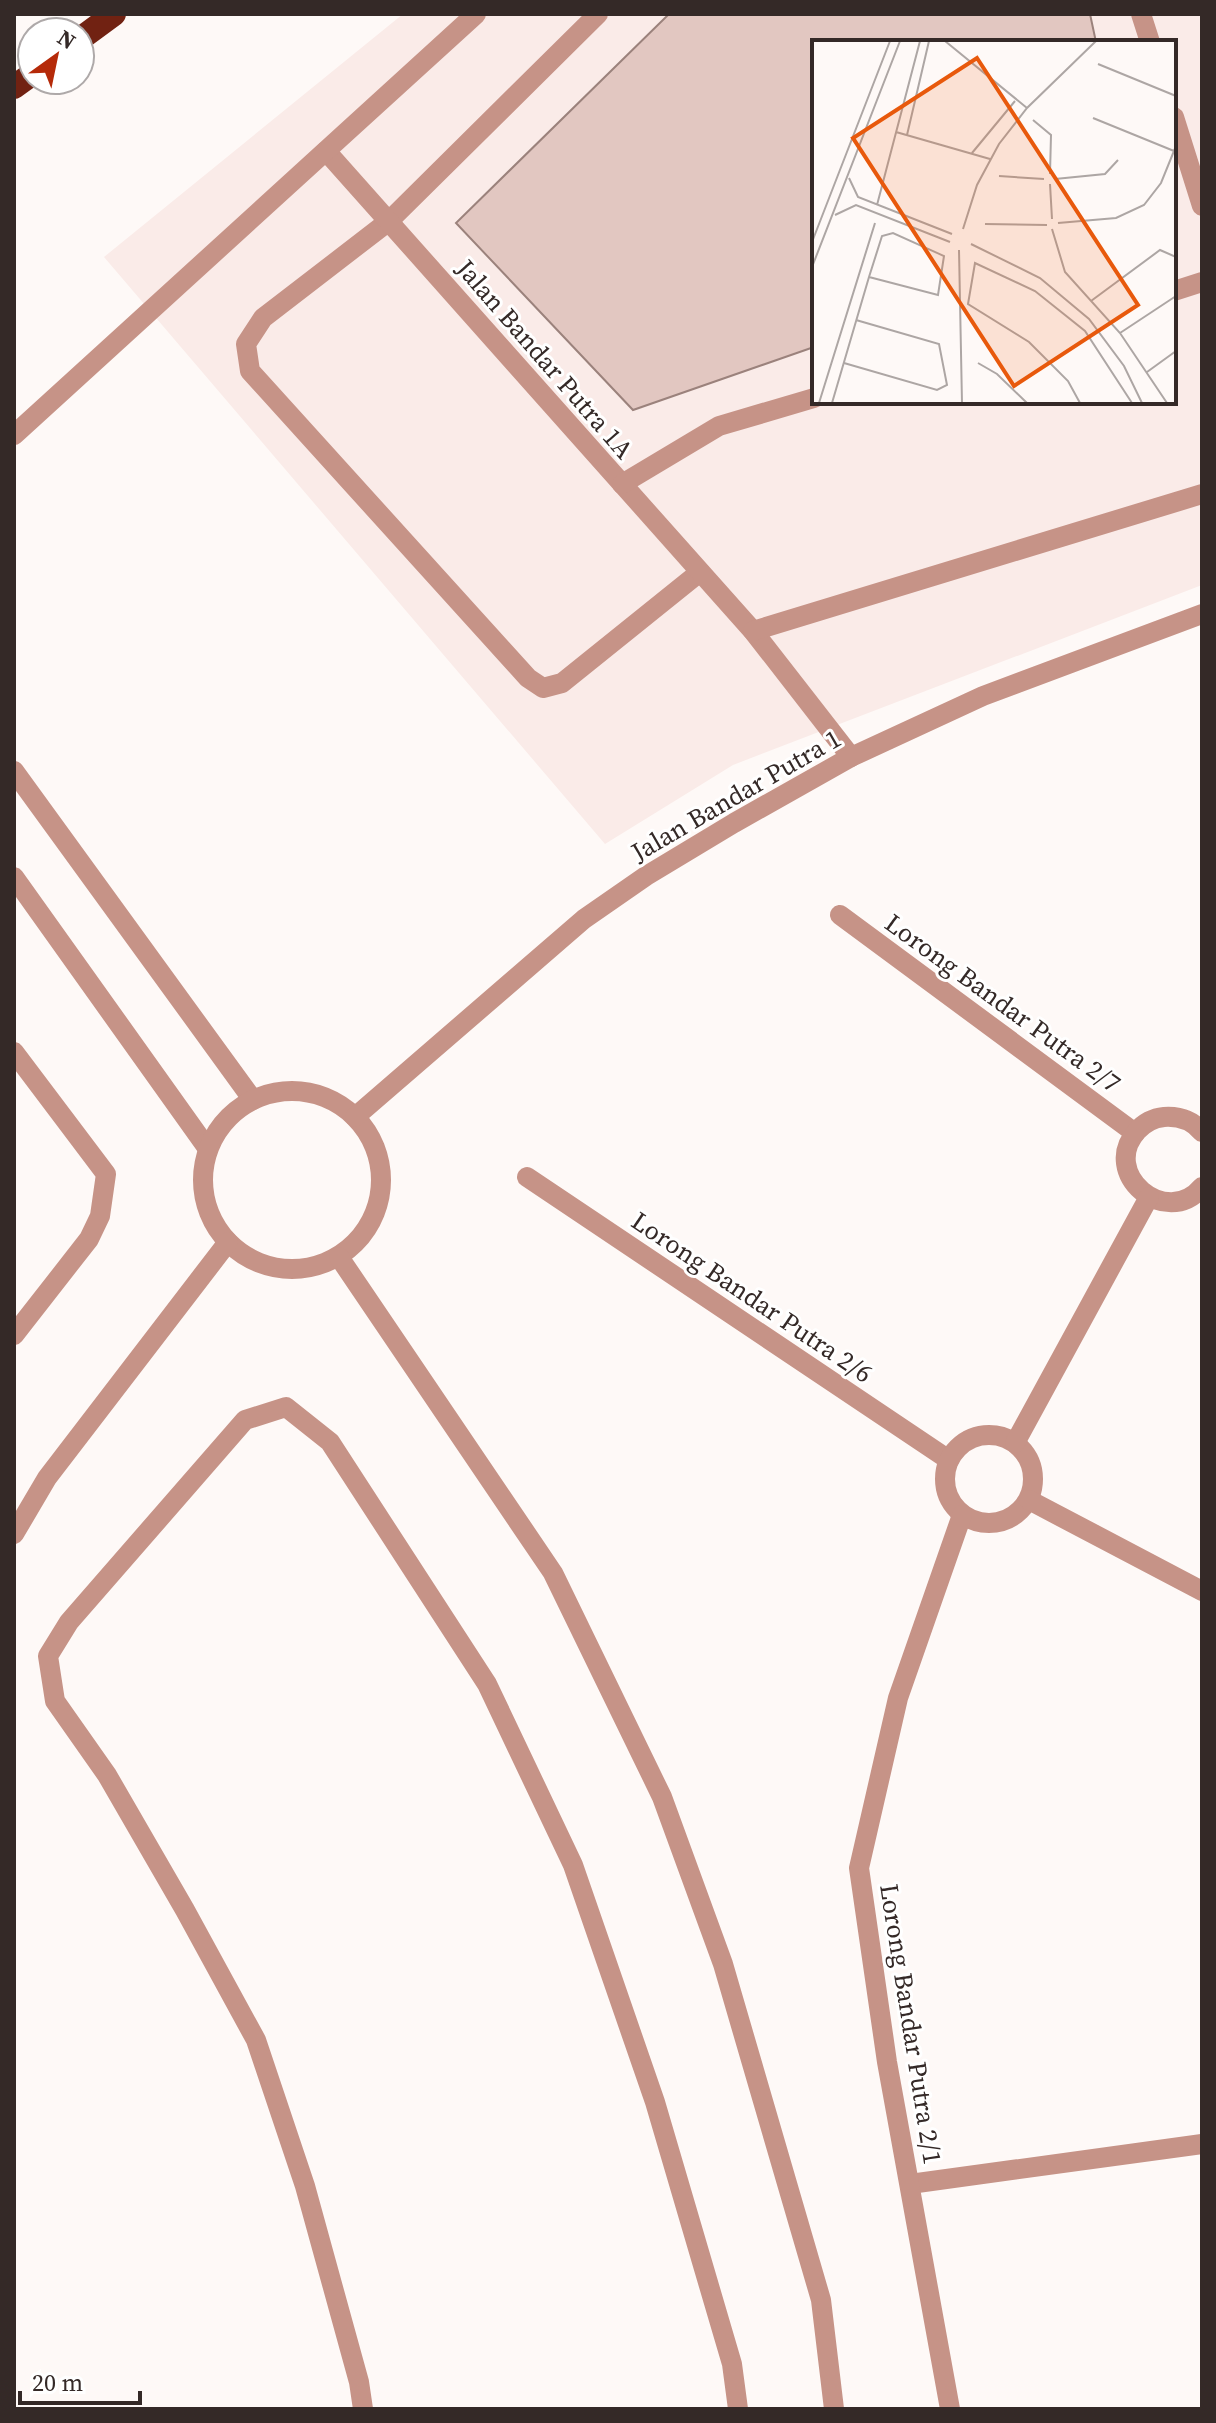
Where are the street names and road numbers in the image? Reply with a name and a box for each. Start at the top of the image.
street label: Jalan Bandar Putra 1A [448,251,642,467]
street label: Jalan Bandar Putra 1 [624,720,847,870]
street label: Lorong Bandar Putra 2/7 [878,905,1128,1101]
street label: Lorong Bandar Putra 2/6 [624,1203,880,1391]
street label: Lorong Bandar Putra 2/1 [871,1881,951,2167]

